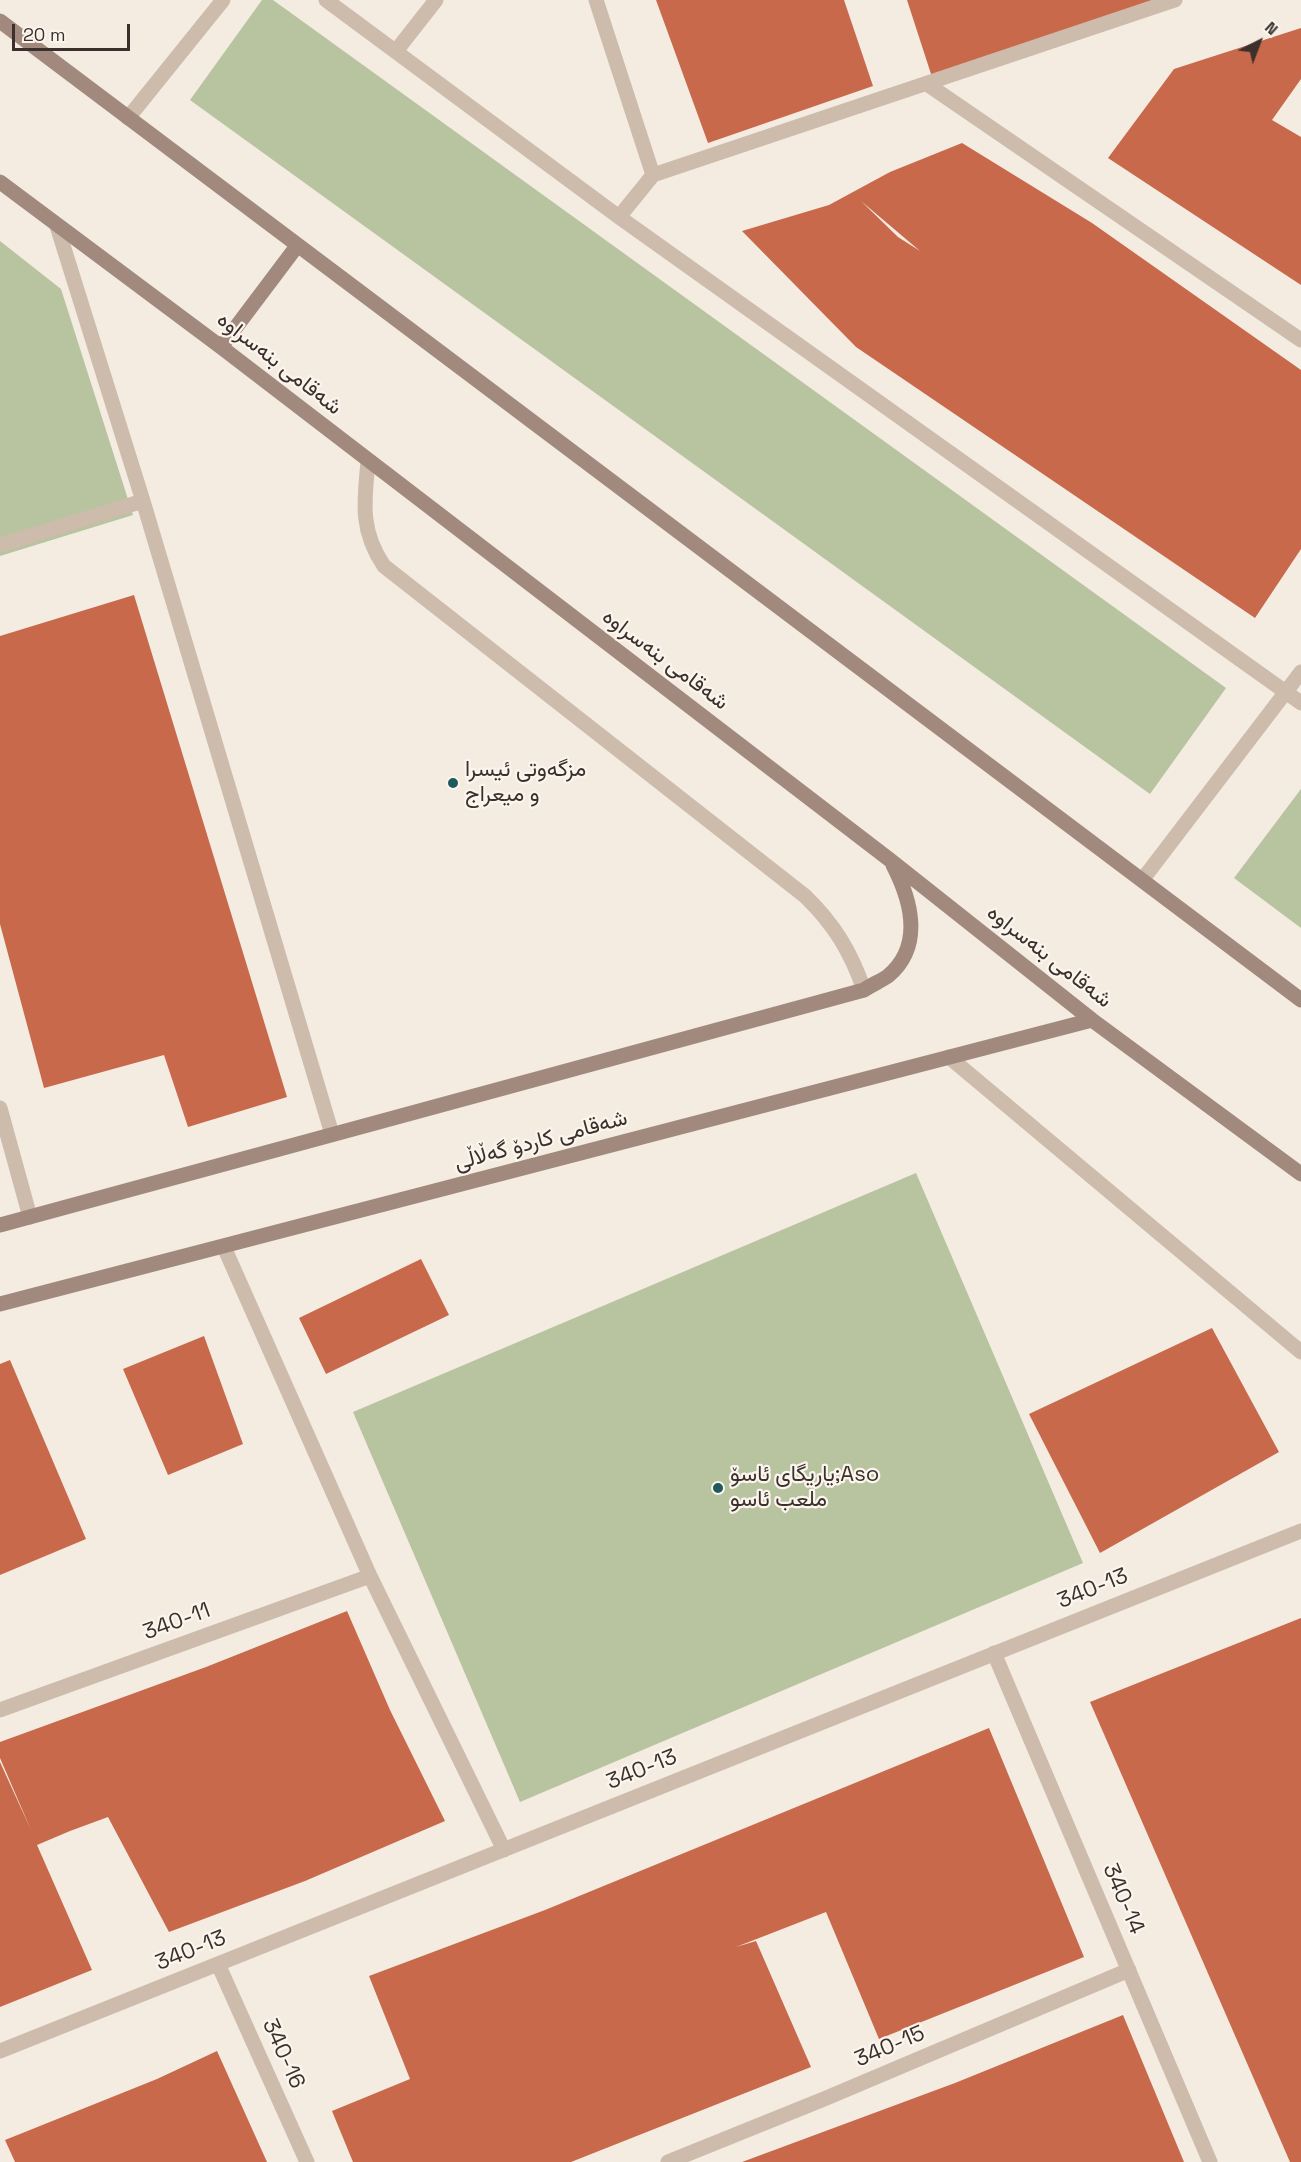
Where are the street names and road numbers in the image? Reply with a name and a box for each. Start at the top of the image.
street label: شەقامی بنەسراوە [211,307,347,421]
street label: شەقامی بنەسراوە [597,604,733,716]
street label: شەقامی بنەسراوە [981,900,1117,1014]
street label: شەقامی کاردۆ گەڵاڵی [451,1105,631,1177]
street label: 340-13 [1054,1563,1132,1615]
street label: 340-11 [140,1598,214,1646]
street label: 340-13 [603,1744,681,1796]
street label: 340-14 [1096,1860,1150,1938]
street label: 340-13 [152,1925,230,1977]
street label: 340-16 [256,2015,310,2093]
street label: 340-15 [851,2020,929,2074]

